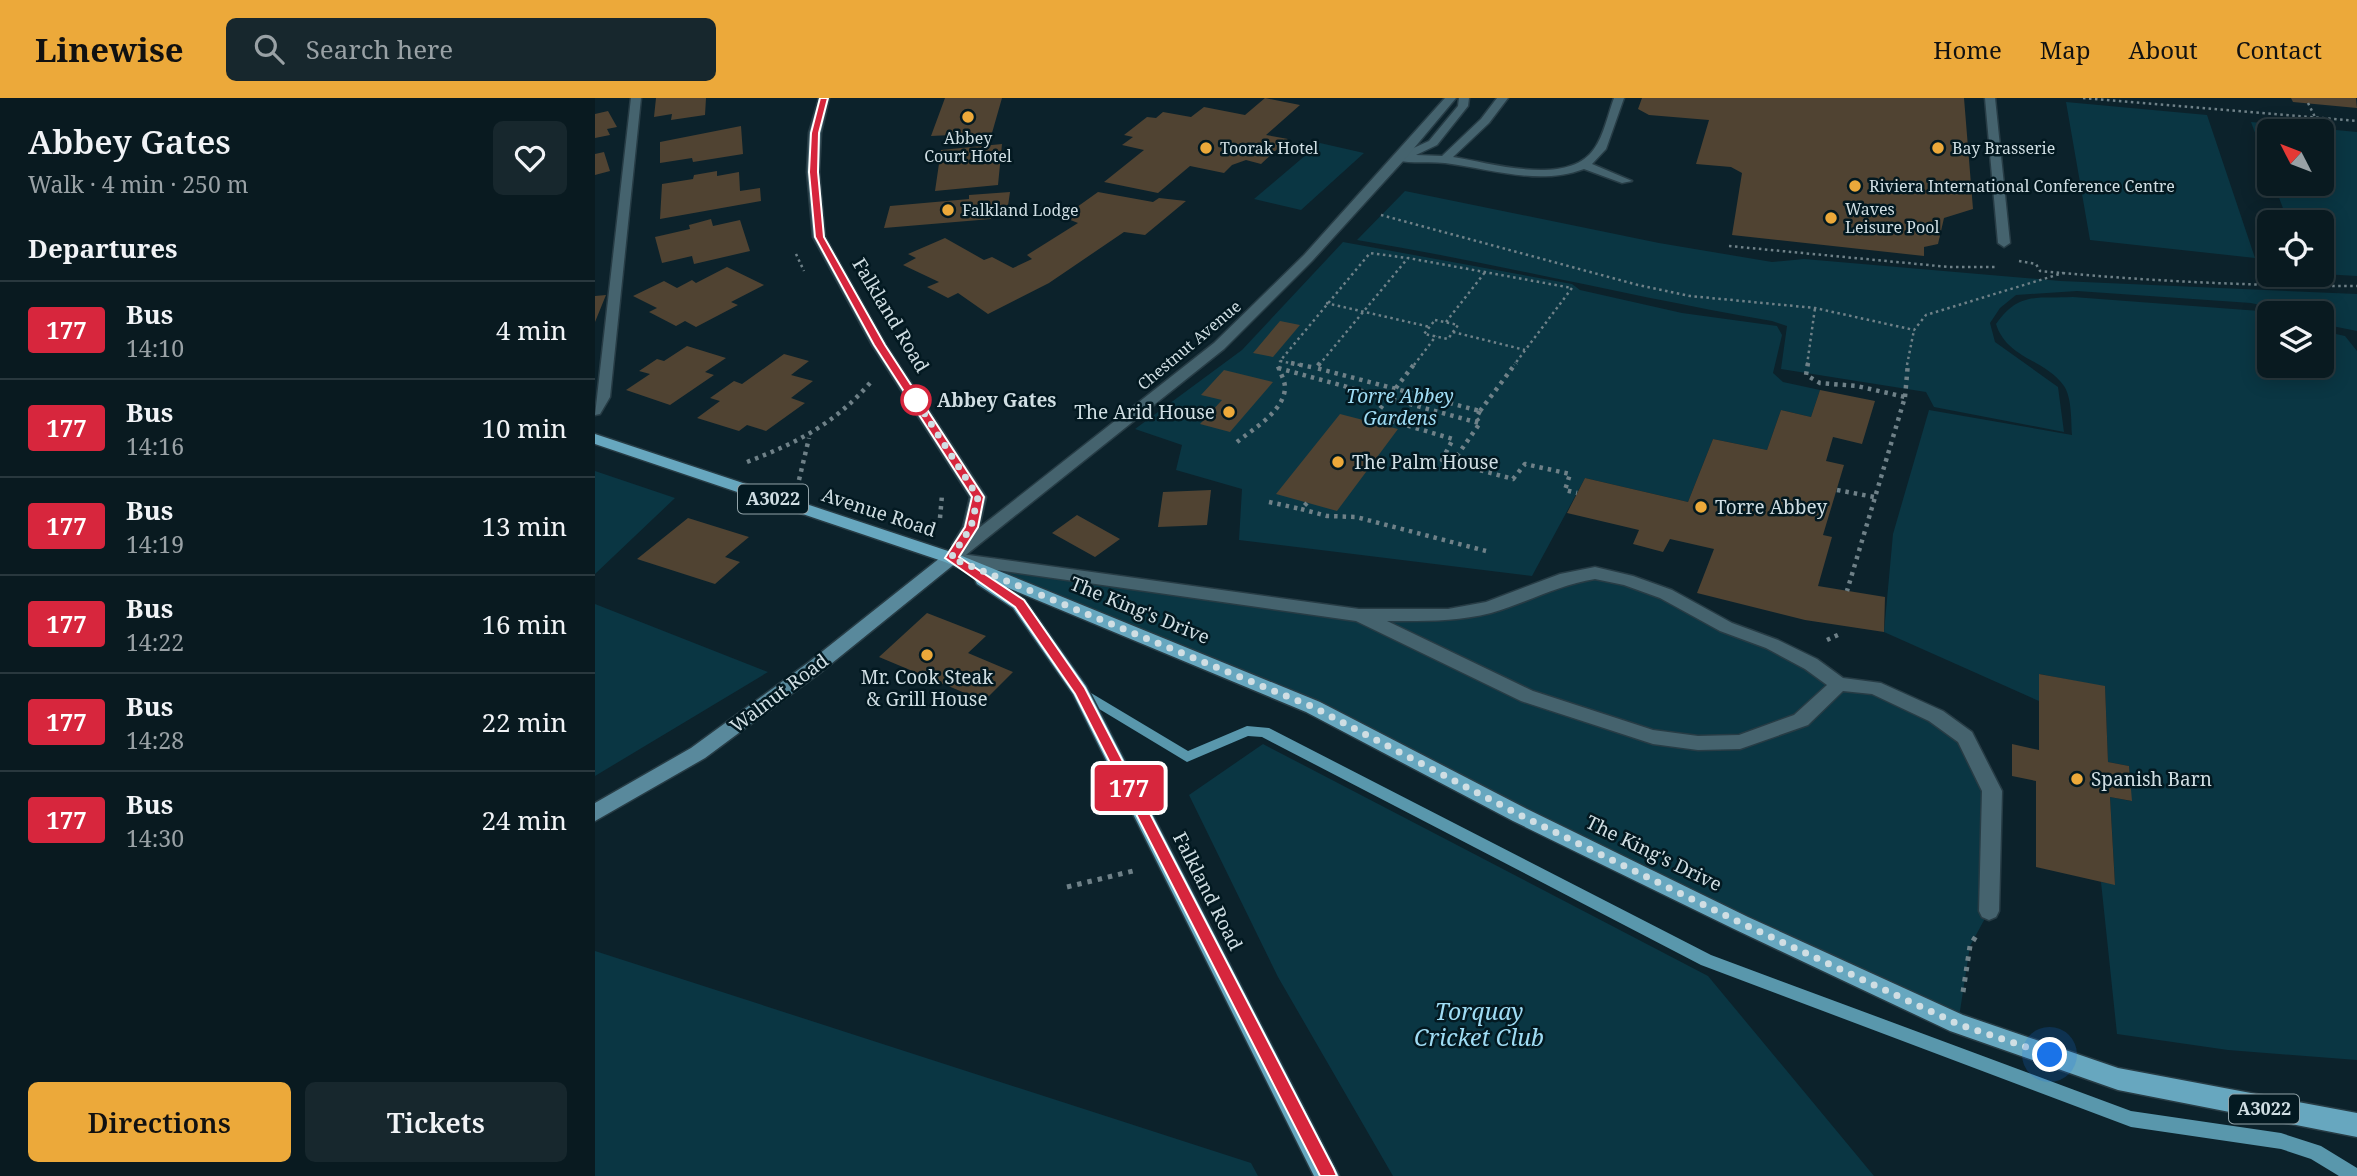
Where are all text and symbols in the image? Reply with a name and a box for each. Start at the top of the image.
search box [226,18,716,81]
text: Linewise [35,27,184,72]
icon: search [250,30,288,68]
text: Search here [306,31,453,67]
text: Home [1933,33,2002,66]
text: Map [2040,33,2091,66]
text: About [2129,33,2198,66]
text: Contact [2236,33,2322,66]
marker: Abbey Court Hotel [960,109,976,125]
text: Abbey Gates [28,119,231,164]
north arrow [2257,119,2335,196]
map controls [2257,119,2334,378]
button: heart [493,121,567,195]
place label: Abbey Court Hotel [924,127,1012,167]
place label: Toorak Hotel [1220,137,1318,159]
place label: Bay Brasserie [1952,137,2055,159]
marker: Toorak Hotel [1198,140,1214,156]
marker: Bay Brasserie [1930,140,1946,156]
text: Walk · 4 min · 250 m [28,168,248,200]
place label: Riviera International Conference Centre [1869,175,2175,197]
marker: Riviera International Conference Centre [1847,178,1863,194]
place label: Waves Leisure Pool [1845,198,1939,238]
place label: Falkland Lodge [962,199,1079,221]
marker: Falkland Lodge [940,202,956,218]
marker: Waves Leisure Pool [1823,210,1839,226]
button: locate [2257,210,2334,287]
text: Departures [28,230,178,266]
street label: Falkland Road [847,253,936,377]
street label: Chestnut Avenue [1133,295,1245,395]
text: Bus [126,296,173,332]
button: layers [2257,301,2334,378]
text: 4 min [496,312,567,348]
text: 177 [46,313,87,346]
text: 14:10 [126,332,184,364]
park label: Torre Abbey Gardens [1346,383,1454,431]
marker: Abbey Gates [901,385,931,415]
place label: Abbey Gates [937,387,1057,413]
text: Bus [126,394,173,430]
place label: The Arid House [1074,399,1215,425]
marker: The Arid House [1221,404,1237,420]
text: 10 min [482,410,567,446]
text: 177 [46,411,87,444]
text: 14:16 [126,430,184,462]
place label: The Palm House [1352,449,1499,475]
marker: The Palm House [1330,454,1346,470]
street label: Avenue Road [819,481,940,543]
road number: A3022 [738,484,808,514]
text: Bus [126,492,173,528]
place label: Torre Abbey [1715,494,1828,520]
marker: Torre Abbey [1693,499,1709,515]
text: 13 min [482,508,567,544]
text: 177 [46,509,87,542]
text: 14:19 [126,528,184,560]
street label: The King's Drive [1066,570,1214,650]
text: Bus [126,590,173,626]
text: 16 min [482,606,567,642]
text: 177 [46,607,87,640]
text: 14:22 [126,626,184,658]
street label: Walnut Road [724,647,834,739]
marker: Mr. Cook Steak & Grill House [919,647,935,663]
place label: Mr. Cook Steak & Grill House [861,664,994,712]
text: Bus [126,688,173,724]
text: 22 min [482,704,567,740]
text: 177 [46,705,87,738]
text: 14:28 [126,724,184,756]
line badge: 177 [1089,765,1169,811]
place label: Spanish Barn [2091,766,2212,792]
text: 177 [1109,771,1149,804]
marker: Spanish Barn [2069,771,2085,787]
text: Bus [126,786,173,822]
text: 24 min [482,802,567,838]
text: 177 [46,803,87,836]
street label: The King's Drive [1582,809,1726,897]
text: 14:30 [126,822,184,854]
street label: Falkland Road [1167,827,1249,955]
park label: Torquay Cricket Club [1414,995,1544,1053]
your location [2032,1037,2067,1072]
button: Directions [28,1082,291,1162]
button: Tickets [305,1082,567,1162]
road number: A3022 [2229,1094,2299,1124]

